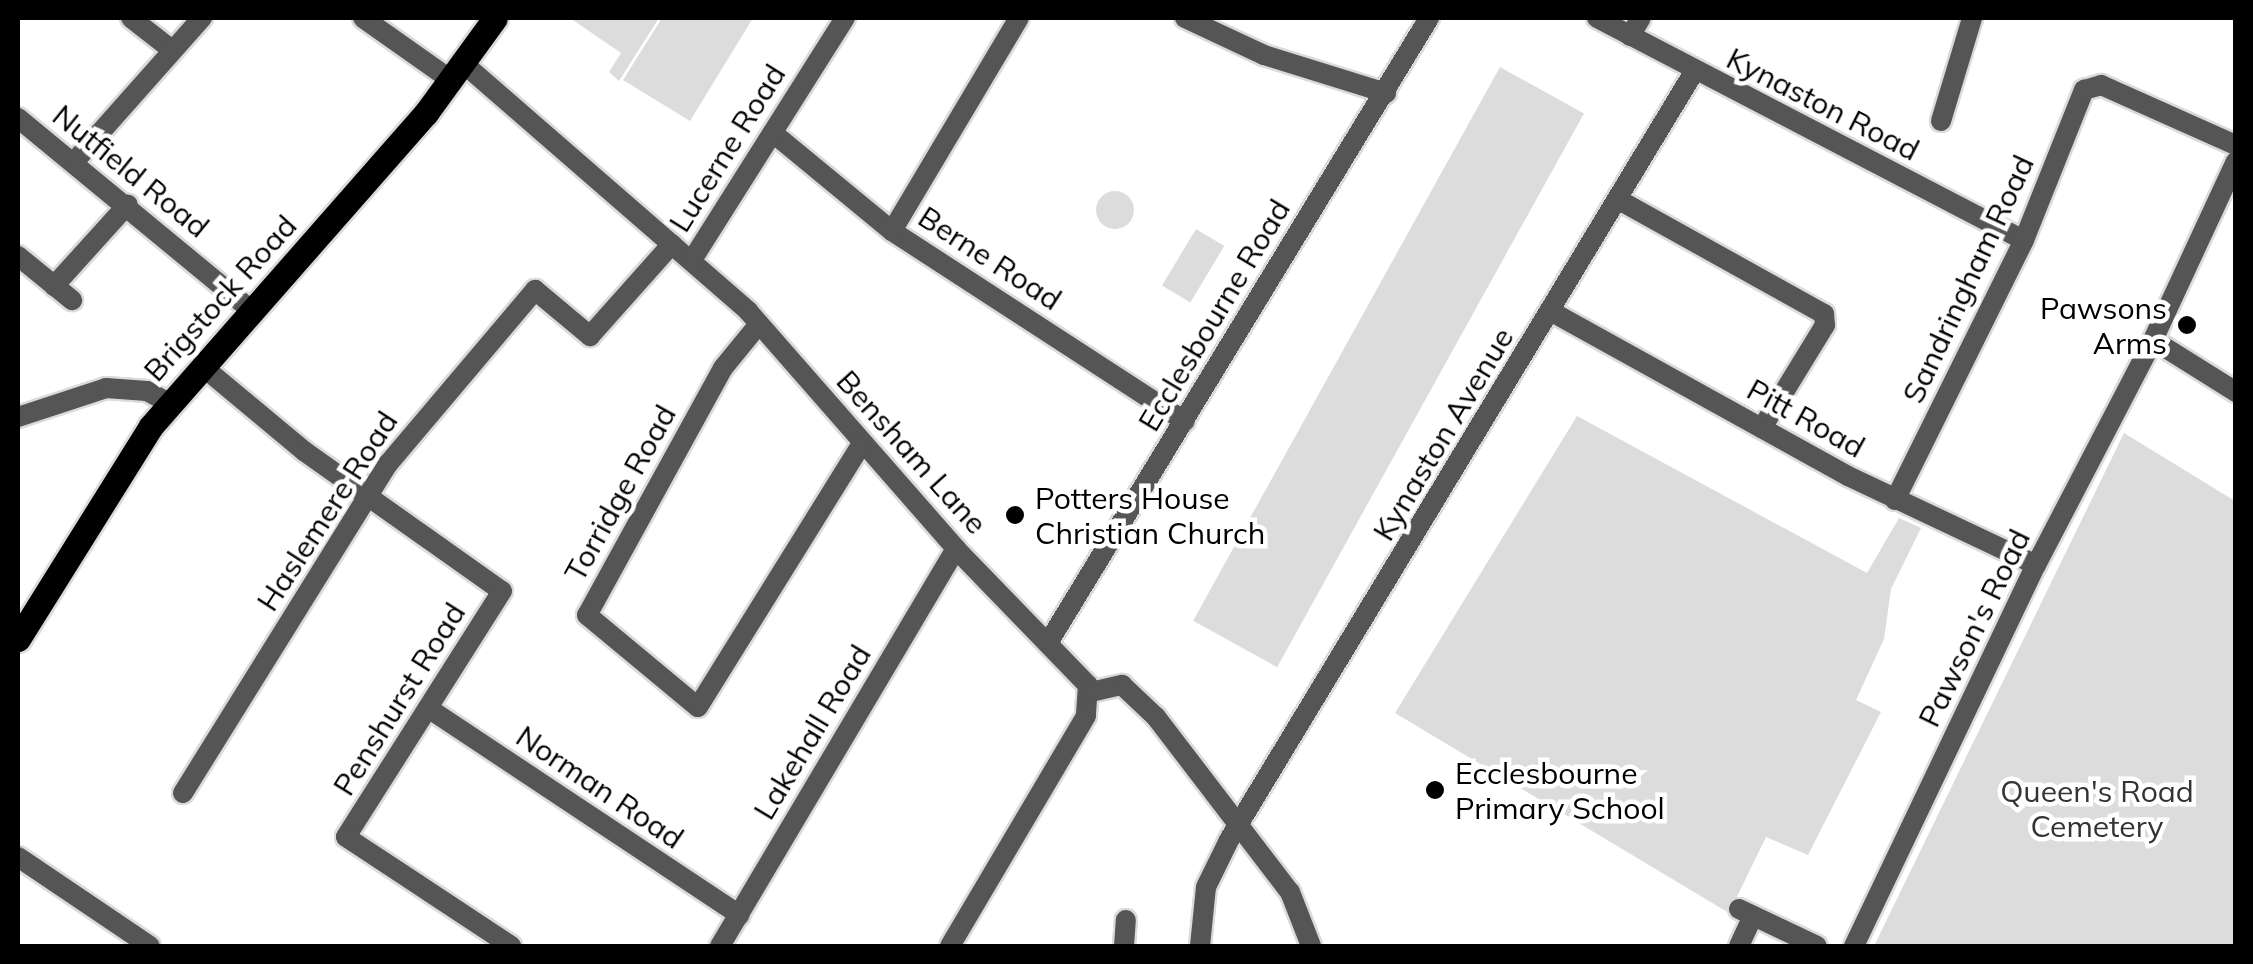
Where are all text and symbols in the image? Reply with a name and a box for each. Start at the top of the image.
street label: Kynaston Road [1721,40,1925,168]
street label: Lucerne Road [661,58,793,238]
street label: Nutfield Road [46,97,216,245]
street label: Sandringham Road [1895,149,2041,409]
street label: Ecclesbourne Road [1131,193,1297,437]
street label: Berne Road [912,199,1068,317]
street label: Brigstock Road [136,208,304,388]
place label: Pawsons Arms [2040,290,2167,360]
marker: Pawsons Arms [2176,314,2198,336]
street label: Kynaston Avenue [1365,321,1521,547]
street label: Bensham Lane [829,363,995,541]
street label: Pitt Road [1741,371,1871,465]
street label: Torridge Road [557,399,683,587]
street label: Haslemere Road [249,405,405,617]
place label: Potters House Christian Church [1035,480,1265,550]
marker: Potters House Christian Church [1004,504,1026,526]
street label: Pawson's Road [1911,524,2037,732]
street label: Penshurst Road [325,596,473,802]
street label: Lakehall Road [746,638,878,826]
street label: Norman Road [510,718,690,856]
place label: Ecclesbourne Primary School [1455,755,1665,826]
park label: Queen's Road Cemetery [2000,773,2194,844]
marker: Ecclesbourne Primary School [1424,779,1446,801]

